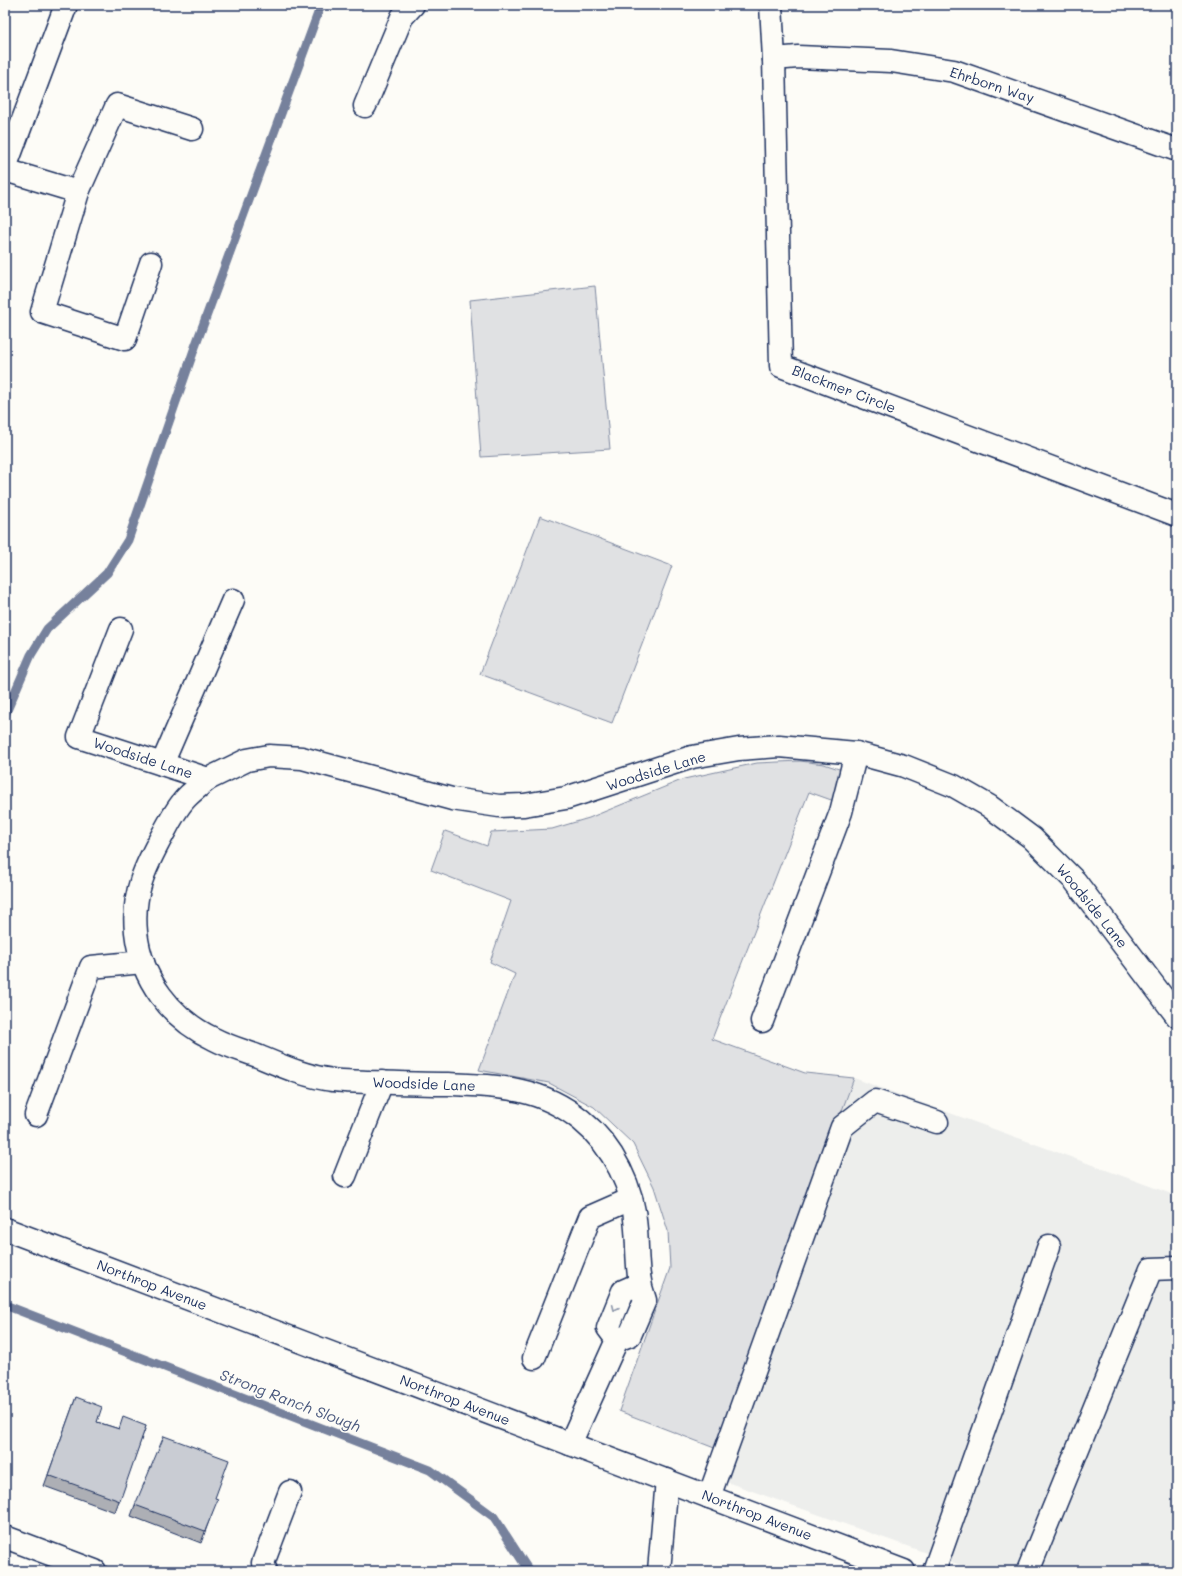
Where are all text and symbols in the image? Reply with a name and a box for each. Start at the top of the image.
street label: Ehrborn Way [947,62,1037,107]
street label: Blackmer Circle [790,360,899,417]
street label: Woodside Lane [91,733,195,783]
street label: Woodside Lane [604,746,708,795]
street label: Woodside Lane [1052,860,1132,952]
street label: Woodside Lane [372,1072,476,1095]
street label: Northrop Avenue [94,1255,210,1314]
one-way arrow [612,1304,620,1311]
water label: Strong Ranch Slough [217,1364,364,1436]
street label: Northrop Avenue [397,1370,513,1429]
street label: Northrop Avenue [699,1485,815,1544]

